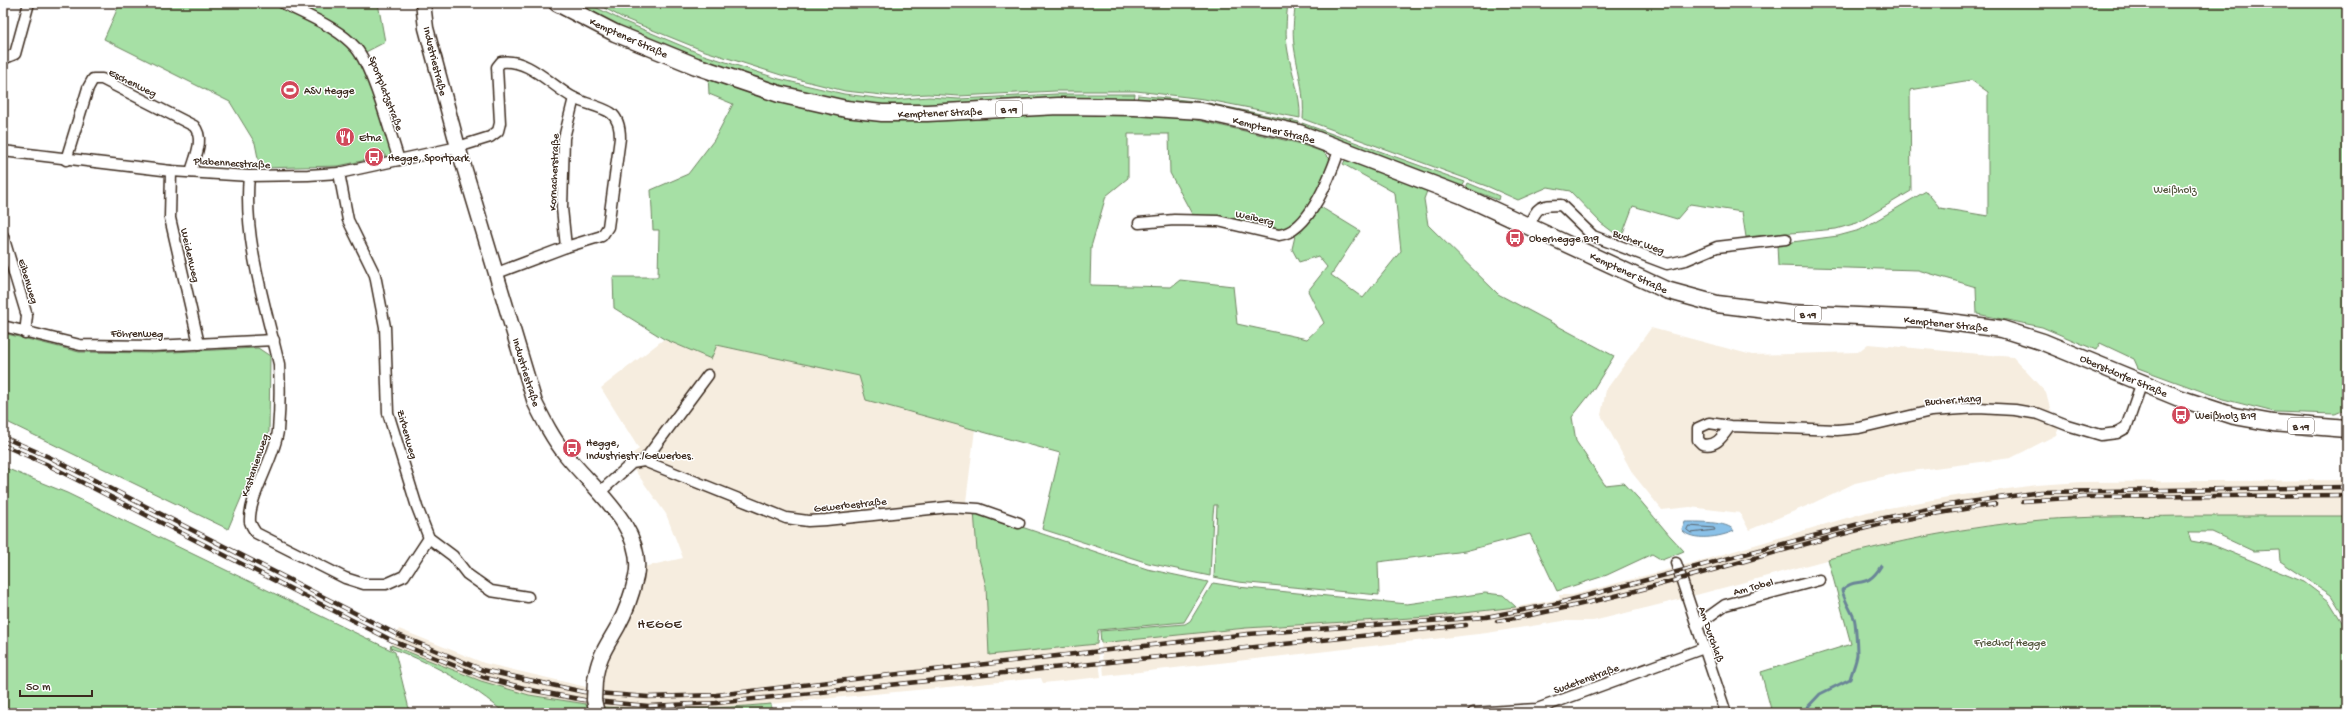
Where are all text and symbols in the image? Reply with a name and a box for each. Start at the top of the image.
street label: Kemptener Straße [587,16,670,62]
street label: Industriestraße [420,26,449,98]
street label: Sportplatzstraße [365,55,405,133]
street label: Eschenweg [106,67,158,101]
sports icon: ASV Hegge [279,79,301,101]
place label: ASV Hegge [304,86,355,98]
road number: B 19 [996,101,1022,117]
street label: Kemptener Straße [898,107,983,121]
street label: Kemptener Straße [1231,115,1316,147]
restaurant icon: Etna [334,126,356,148]
place label: Etna [359,133,383,145]
street label: Kornacherstraße [548,133,562,211]
bus stop icon: Hegge, Sportpark [363,146,385,168]
place label: Hegge, Sportpark [388,153,470,165]
street label: Plabennecstraße [192,156,271,172]
park label: Weißholz [2154,185,2198,197]
street label: Weiberg [1234,209,1275,229]
street label: Weidenweg [177,227,201,284]
bus stop icon: Oberhegge B19 [1504,227,1526,249]
street label: Bucher Weg [1610,228,1666,258]
place label: Oberhegge B19 [1529,234,1599,246]
street label: Kemptener Straße [1587,251,1669,297]
street label: Eibenweg [15,258,40,306]
road number: B 19 [1795,306,1821,322]
street label: Kemptener Straße [1903,315,1989,335]
street label: Föhrenweg [110,329,163,341]
street label: Industriestraße [509,337,541,409]
street label: Oberstdorfer Straße [2078,352,2170,401]
street label: Bucher Hang [1924,393,1982,409]
bus stop icon: Weißholz B19 [2170,404,2192,426]
street label: Zirbenweg [393,409,419,461]
place label: Weißholz B19 [2195,411,2257,423]
road number: B 19 [2288,418,2314,434]
street label: Kastanienweg [240,433,272,499]
bus stop icon: Hegge, Industriestr./Gewerbes. [561,437,583,459]
place label: Hegge, Industriestr./Gewerbes. [586,438,694,463]
street label: Gewerbestraße [813,496,888,516]
street label: Am Tobel [1732,577,1775,599]
street label: Am Durchlaß [1695,605,1725,664]
district label: HEGGE [637,618,683,633]
park label: Friedhof Hegge [1973,637,2046,650]
street label: Sudetenstraße [1552,662,1621,697]
scale bar [20,672,92,698]
text: 50 m [26,681,51,695]

